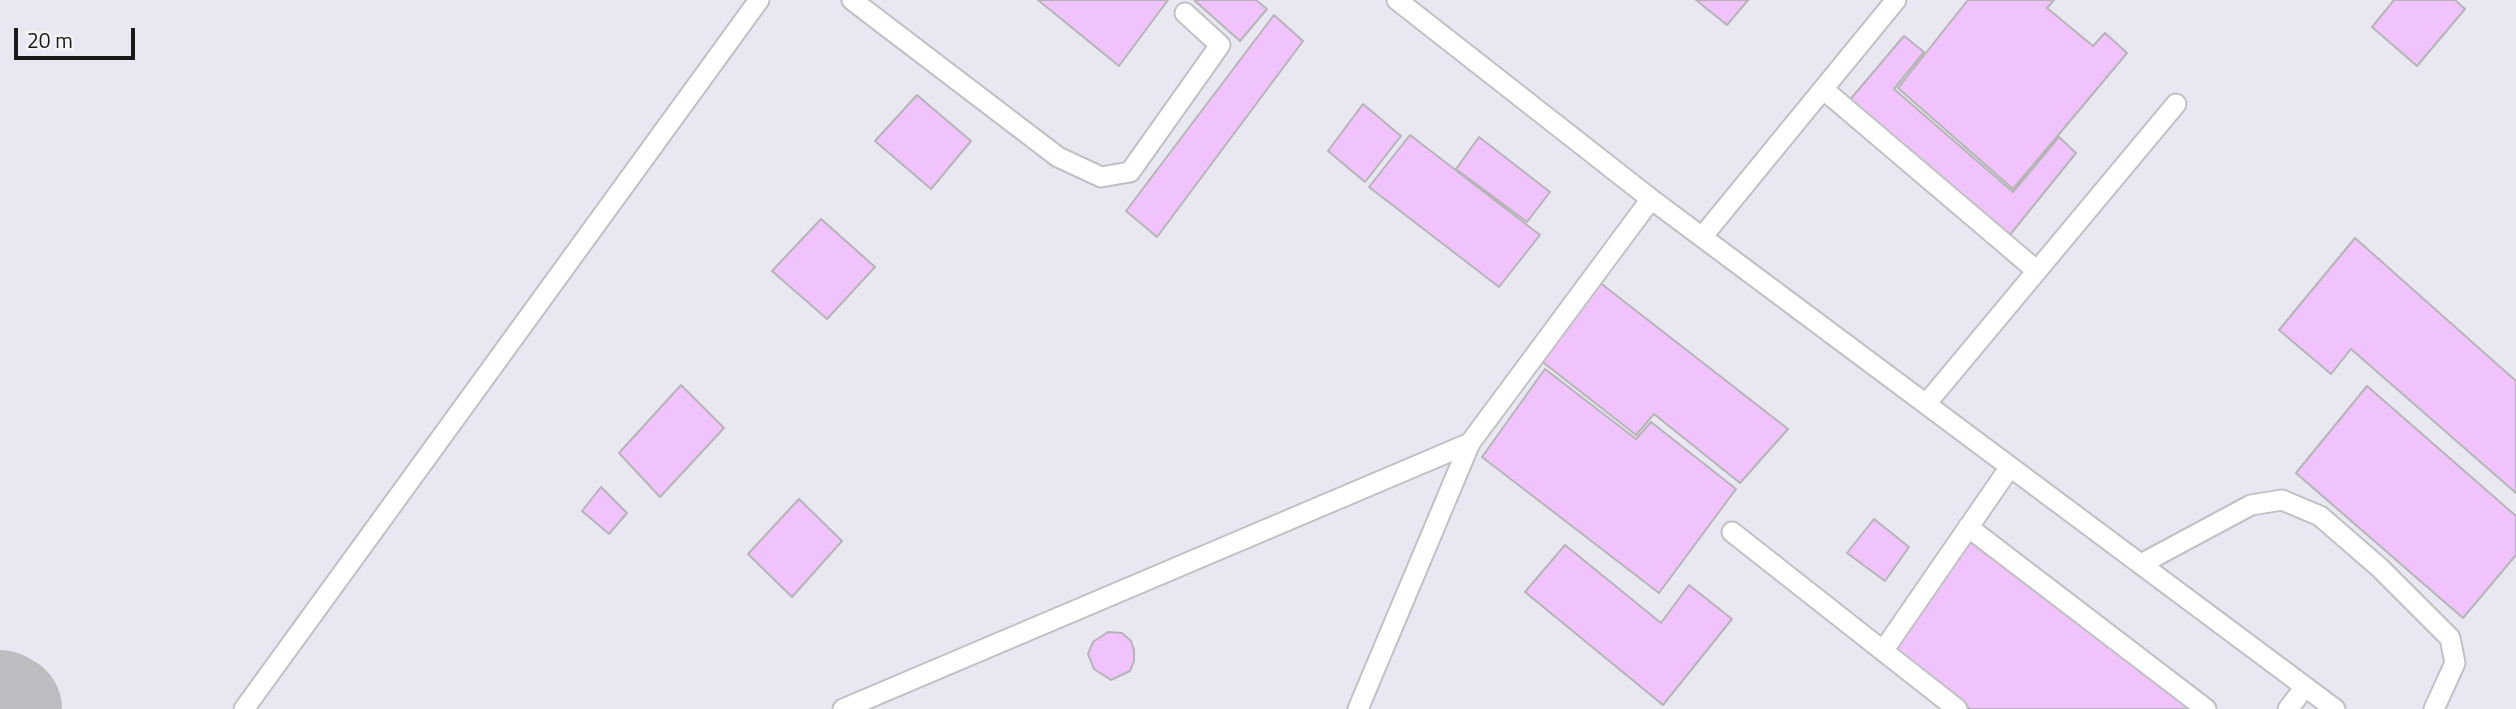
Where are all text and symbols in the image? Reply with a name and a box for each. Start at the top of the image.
scale bar [18,14,138,58]
text: 20 m [27,24,73,56]

